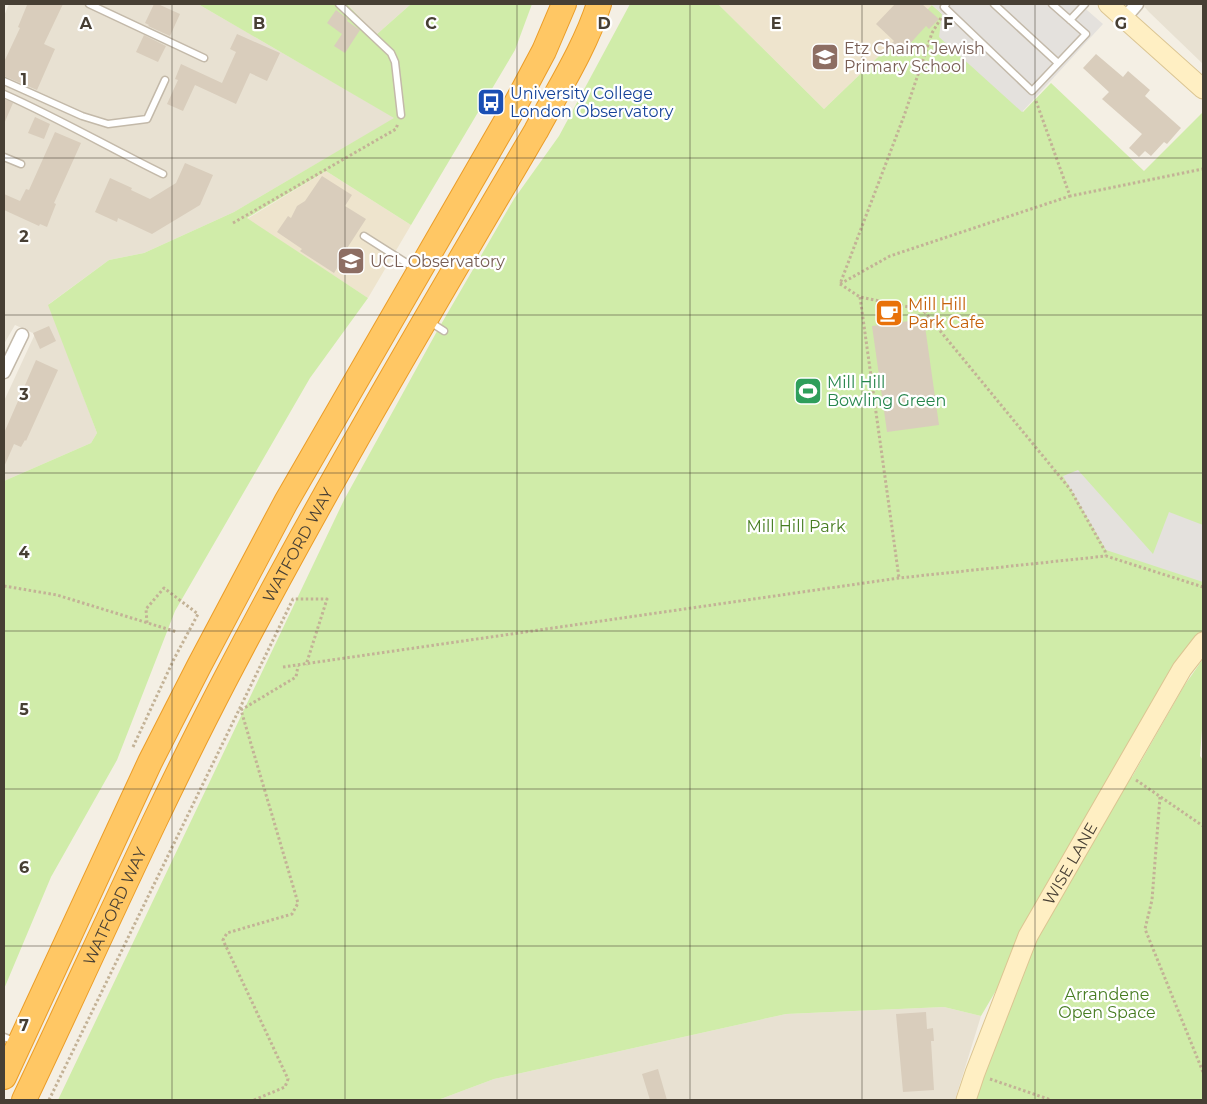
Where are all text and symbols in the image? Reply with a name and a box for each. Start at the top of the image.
text: A [79,14,93,33]
text: B [253,14,265,33]
text: C [425,14,437,33]
text: D [597,14,611,33]
text: E [771,14,781,33]
text: F [943,14,953,33]
text: G [1115,14,1127,33]
place label: Etz Chaim Jewish Primary School [844,39,985,76]
school or university icon: Etz Chaim Jewish Primary School [810,42,840,72]
text: 1 [21,70,27,89]
place label: University College London Observatory [510,84,674,121]
bus stop icon: University College London Observatory [476,87,506,117]
text: 2 [19,227,29,246]
school or university icon: UCL Observatory [336,246,366,276]
place label: UCL Observatory [370,252,505,271]
place label: Mill Hill Park Cafe [908,295,984,332]
cafe icon: Mill Hill Park Cafe [874,298,904,328]
place label: Mill Hill Bowling Green [827,373,946,410]
sports icon: Mill Hill Bowling Green [793,376,823,406]
text: 3 [18,385,29,404]
street label: WATFORD WAY [259,484,338,606]
park label: Mill Hill Park [746,517,846,536]
text: 4 [18,543,30,562]
text: 5 [19,700,29,719]
street label: WISE LANE [1039,819,1101,908]
street label: WATFORD WAY [79,844,151,968]
text: 6 [19,858,29,877]
park label: Arrandene Open Space [1058,985,1156,1022]
text: 7 [19,1016,29,1035]

